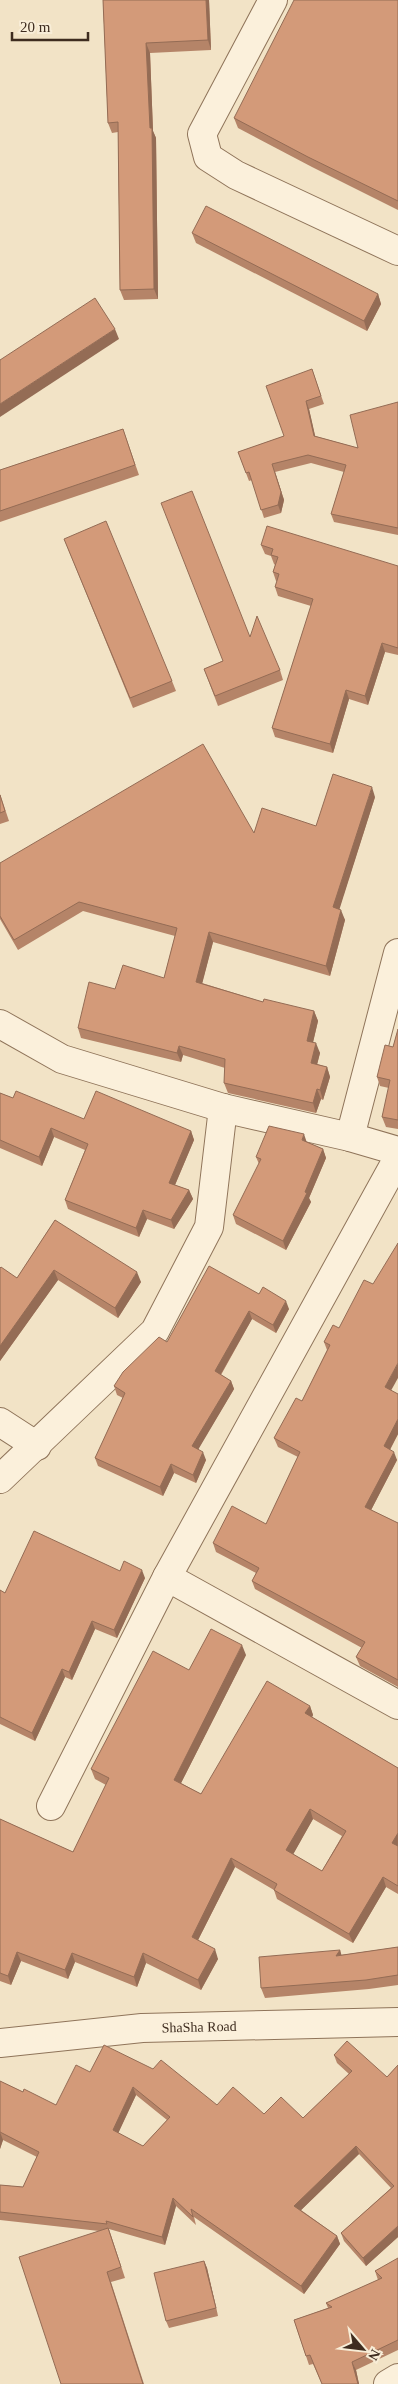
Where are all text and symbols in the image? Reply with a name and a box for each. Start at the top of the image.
scale bar [12,10,89,42]
text: 20 m [20,19,51,35]
street label: ShaSha Road [161,2018,237,2035]
north arrow [338,2324,388,2374]
text: N [365,2347,383,2363]

